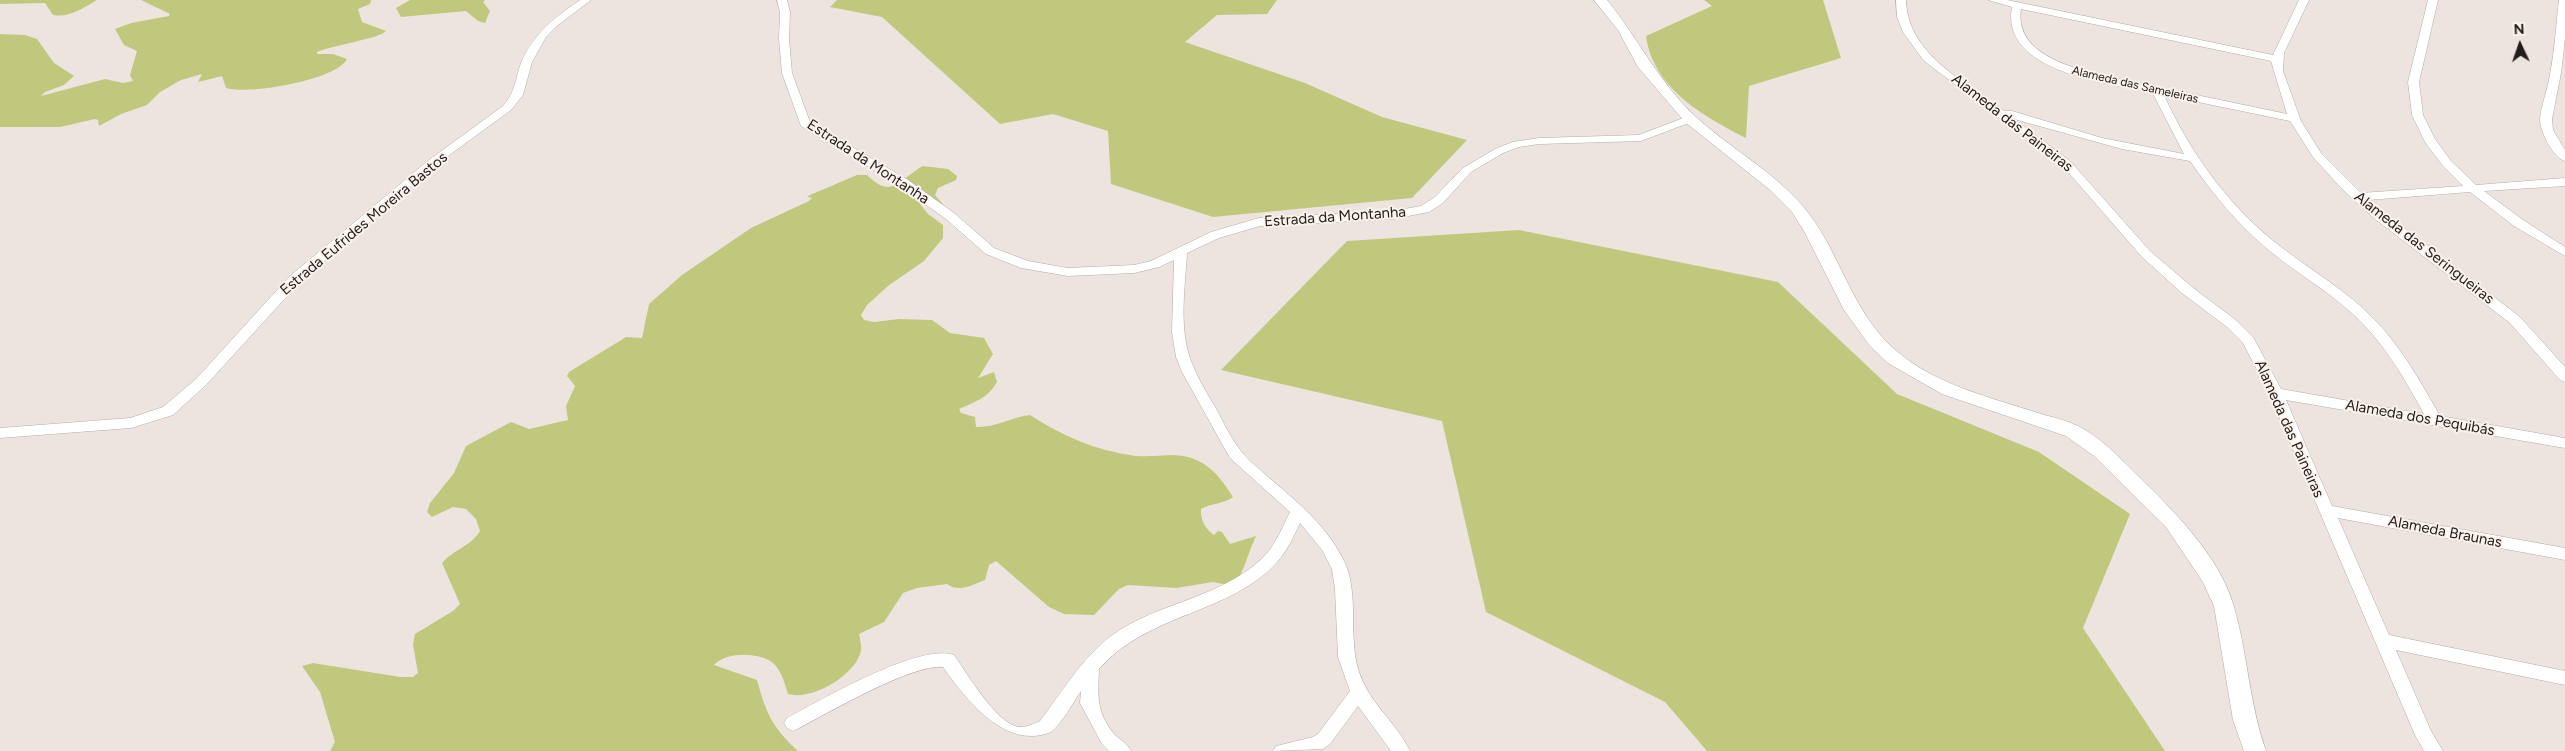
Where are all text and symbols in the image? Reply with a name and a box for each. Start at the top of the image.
north arrow [2495,20,2545,70]
text: N [2513,21,2525,38]
street label: Alameda das Sameleiras [2070,63,2200,107]
street label: Alameda das Paineiras [1948,70,2076,176]
street label: Estrada da Montanha [804,116,932,208]
street label: Estrada Eufrides Moreira Bastos [277,149,451,299]
street label: Alameda das Seringueiras [2351,188,2497,308]
street label: Estrada da Montanha [1264,203,1406,231]
street label: Alameda das Paineiras [2251,357,2327,501]
street label: Alameda dos Pequibás [2344,396,2496,440]
street label: Alameda Braunas [2387,512,2503,552]

